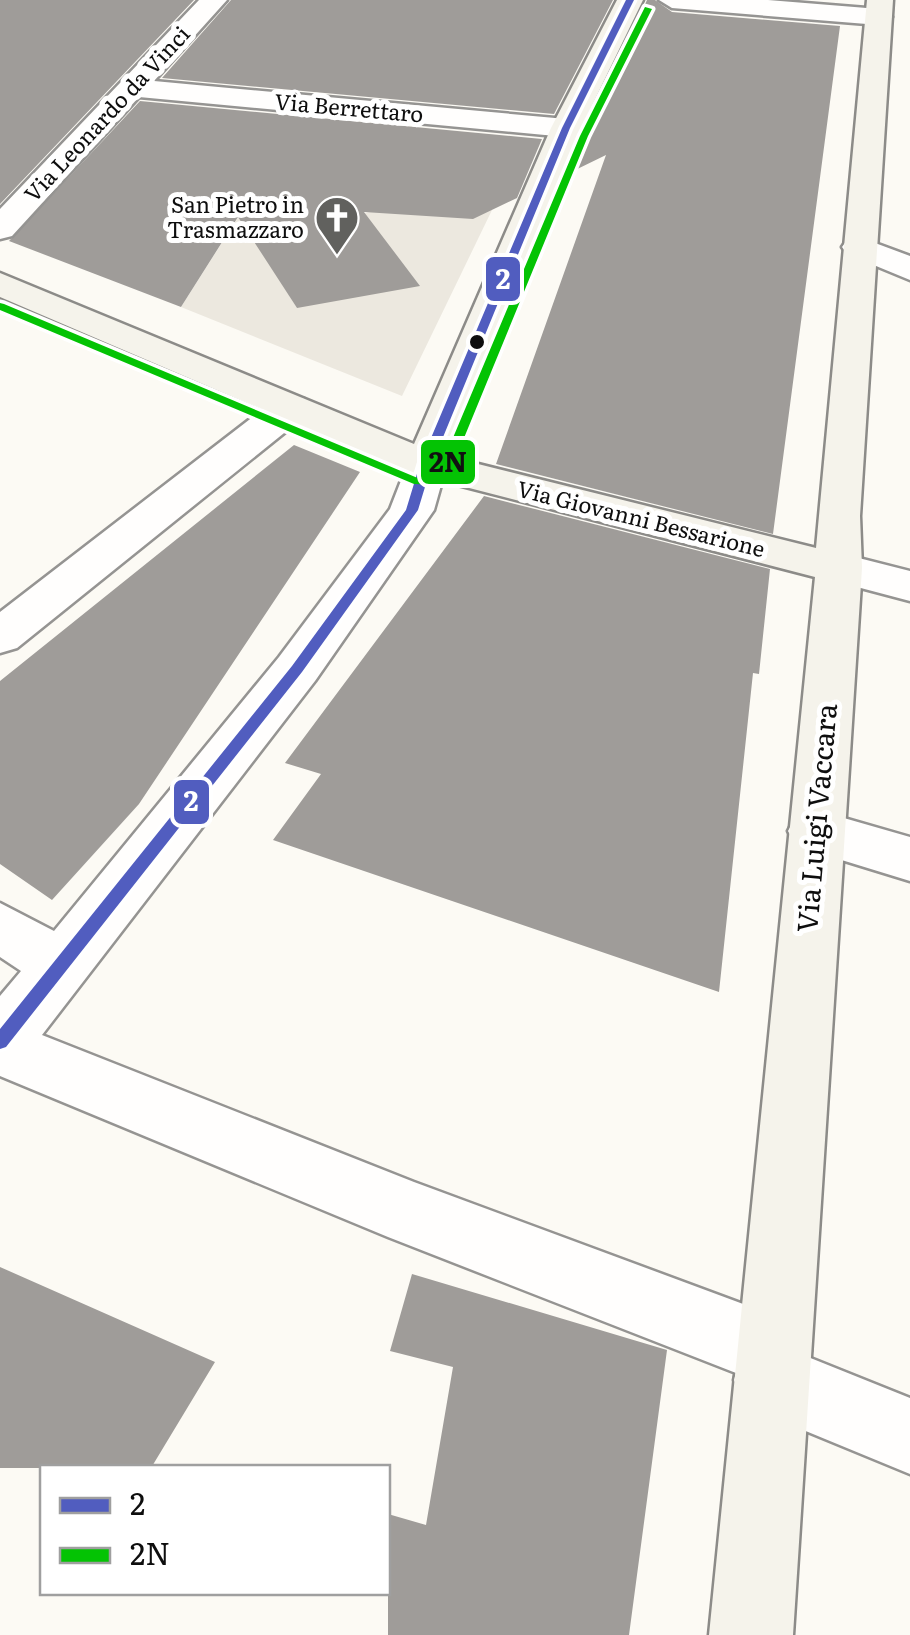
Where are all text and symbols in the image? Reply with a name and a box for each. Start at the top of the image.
street label: Via Leonardo da Vinci [15,18,196,208]
street label: Via Berrettaro [273,84,425,129]
place label: San Pietro in Trasmazzaro [167,187,304,245]
church icon: San Pietro in Trasmazzaro [314,195,360,256]
line badge: 2 [484,255,522,303]
text: 2 [495,256,511,298]
unlabelled marker [467,332,487,352]
line badge: 2N [419,438,477,486]
text: 2N [429,439,467,481]
street label: Via Giovanni Bessarione [514,471,769,564]
street label: Via Luigi Vaccara [784,702,846,934]
line badge: 2 [172,778,211,826]
text: 2 [183,778,199,820]
legend [40,1465,390,1595]
text: 2 [130,1480,145,1524]
text: 2N [130,1530,170,1574]

